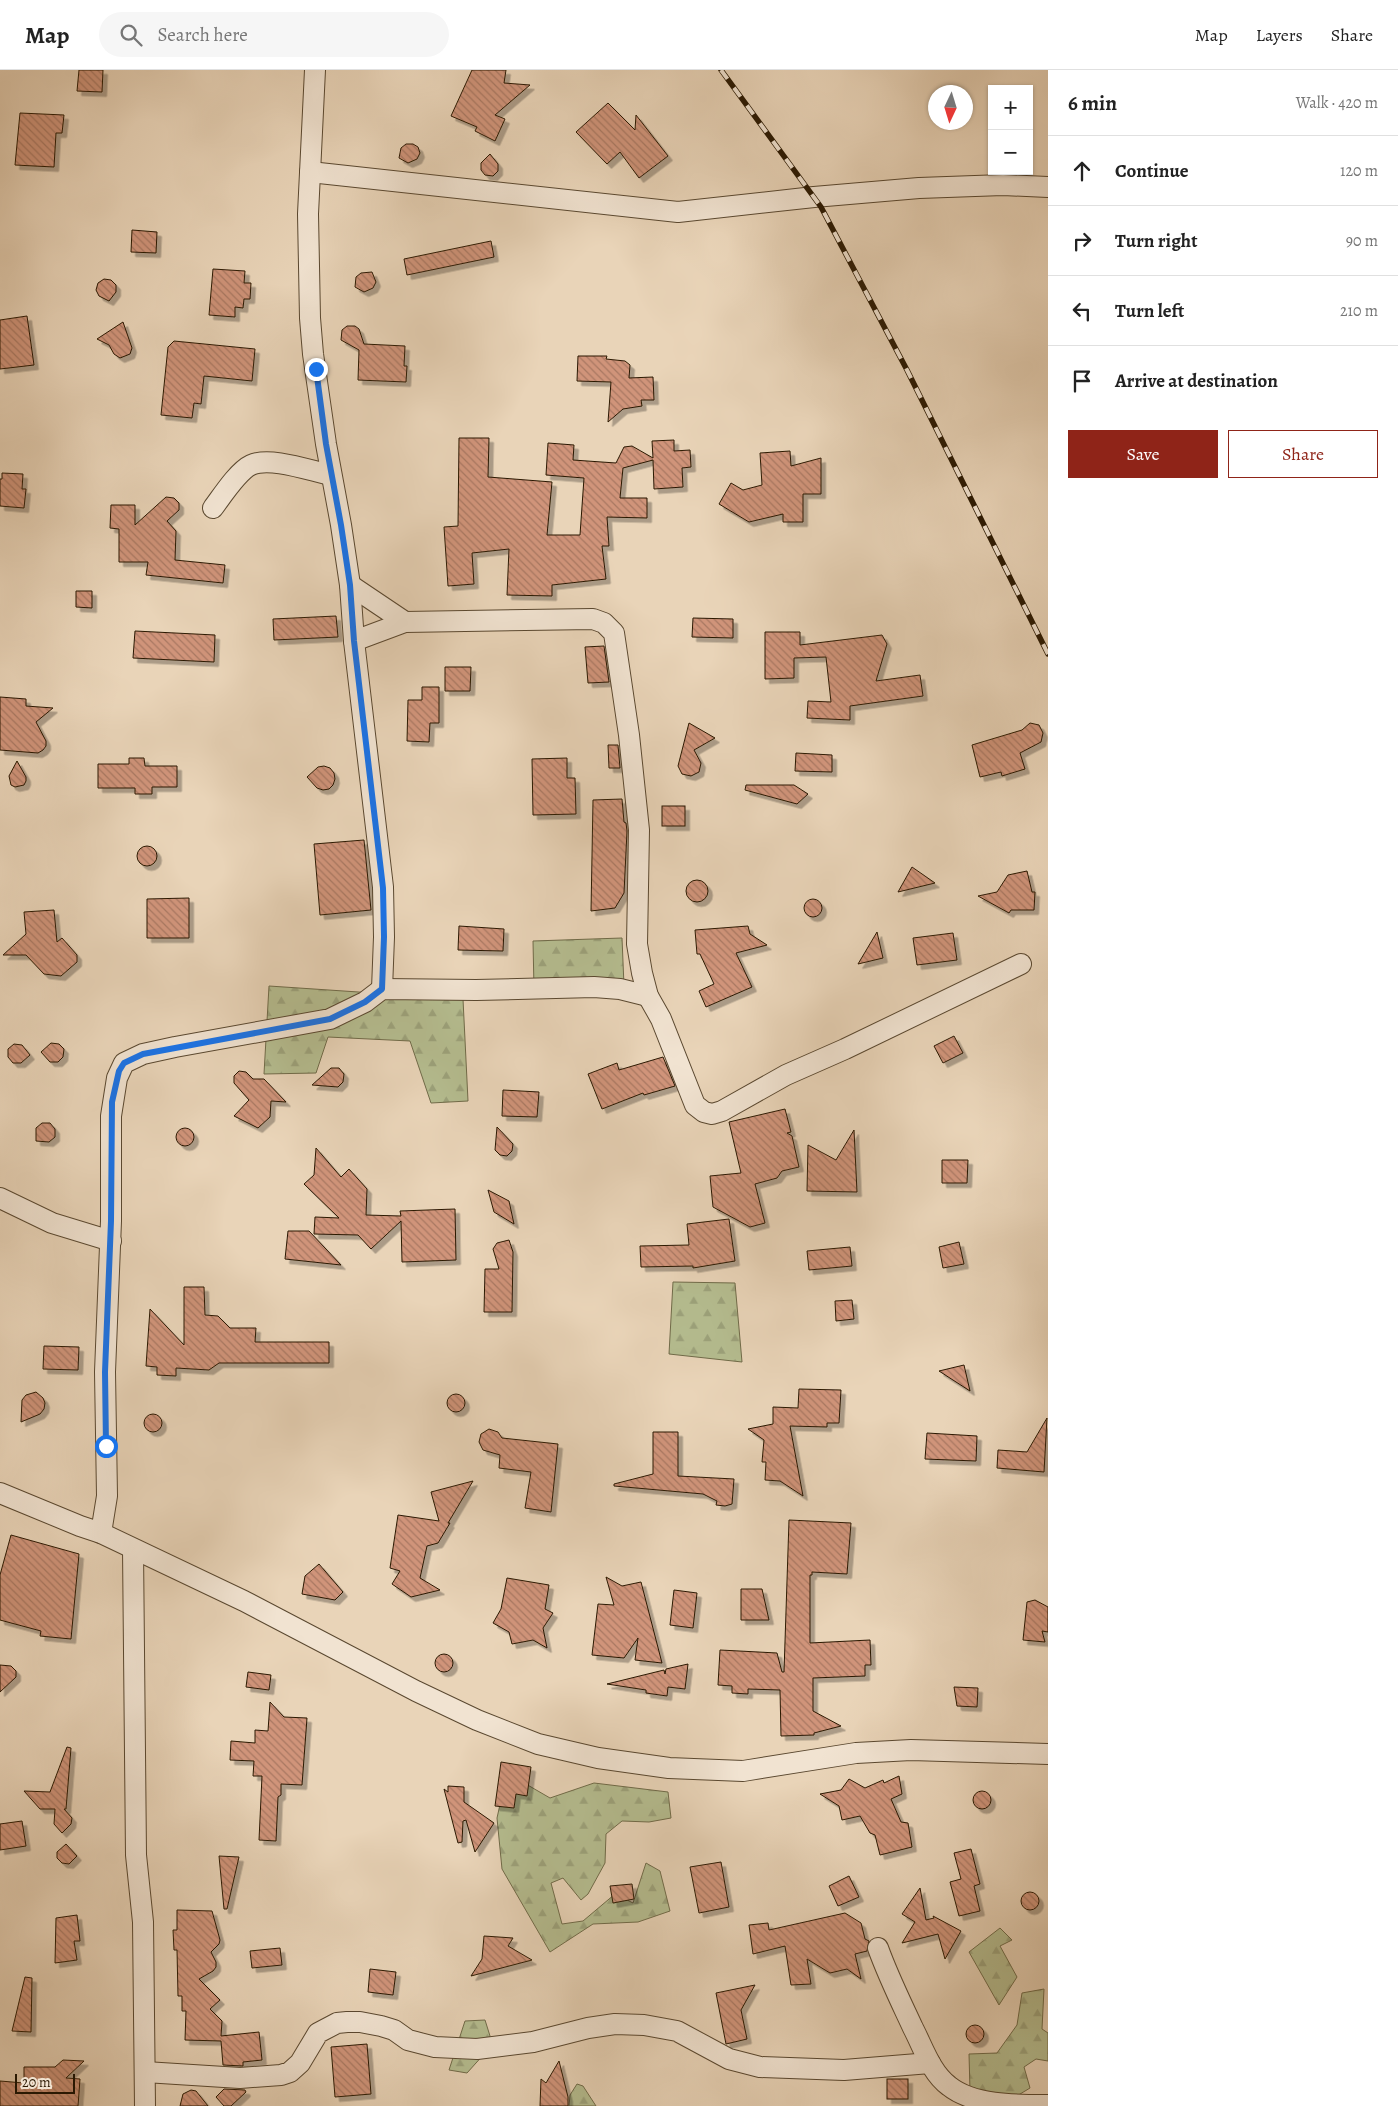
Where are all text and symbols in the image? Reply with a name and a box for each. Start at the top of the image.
search box [99,12,449,57]
text: Map [25,19,69,51]
icon: search [117,21,145,49]
text: Search here [157,22,248,48]
text: Map [1195,23,1228,47]
text: Layers [1256,23,1303,47]
text: Share [1331,23,1373,47]
north arrow [928,85,973,130]
map controls [988,85,1033,175]
button: + [988,85,1033,130]
text: 6 min [1068,89,1117,117]
text: Walk · 420 m [1296,92,1378,114]
button: − [988,130,1033,175]
icon: ahead [1068,157,1096,185]
text: Continue [1115,158,1189,184]
text: 120 m [1340,160,1378,182]
icon: right [1068,227,1096,255]
text: Turn right [1115,228,1197,254]
text: 90 m [1346,230,1378,252]
icon: left [1068,297,1096,325]
text: Turn left [1115,298,1184,324]
text: 210 m [1340,300,1378,322]
route end [305,358,328,381]
icon: arrive [1068,367,1096,395]
text: Arrive at destination [1115,368,1278,394]
button: Save [1068,430,1218,478]
button: Share [1228,430,1378,478]
route start [95,1435,118,1458]
scale bar [15,2071,75,2094]
text: 20 m [22,2073,51,2092]

